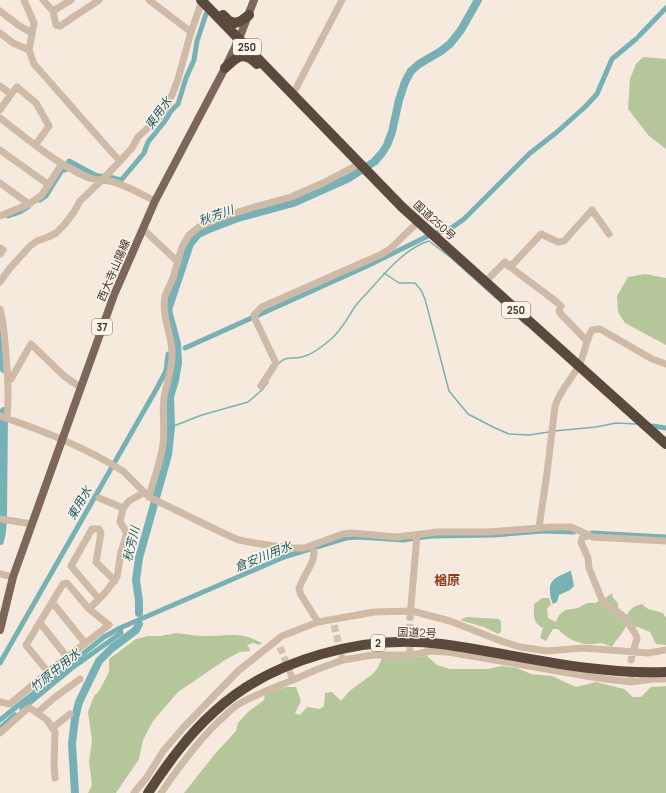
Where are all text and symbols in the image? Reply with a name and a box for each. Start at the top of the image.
road number: 250 [233,39,261,55]
water label: 東用水 [141,92,176,133]
street label: 国道250号 [411,197,459,243]
water label: 秋芳川 [196,200,238,229]
street label: 西大寺山陽線 [93,237,133,303]
road number: 250 [502,302,530,318]
road number: 37 [92,319,112,335]
water label: 東用水 [63,481,96,523]
water label: 秋芳川 [119,523,144,563]
water label: 倉安川用水 [232,536,296,575]
district label: 楢原 [434,571,460,589]
street label: 国道2号 [397,624,437,640]
road number: 2 [371,635,385,651]
water label: 竹原中用水 [26,643,85,695]

